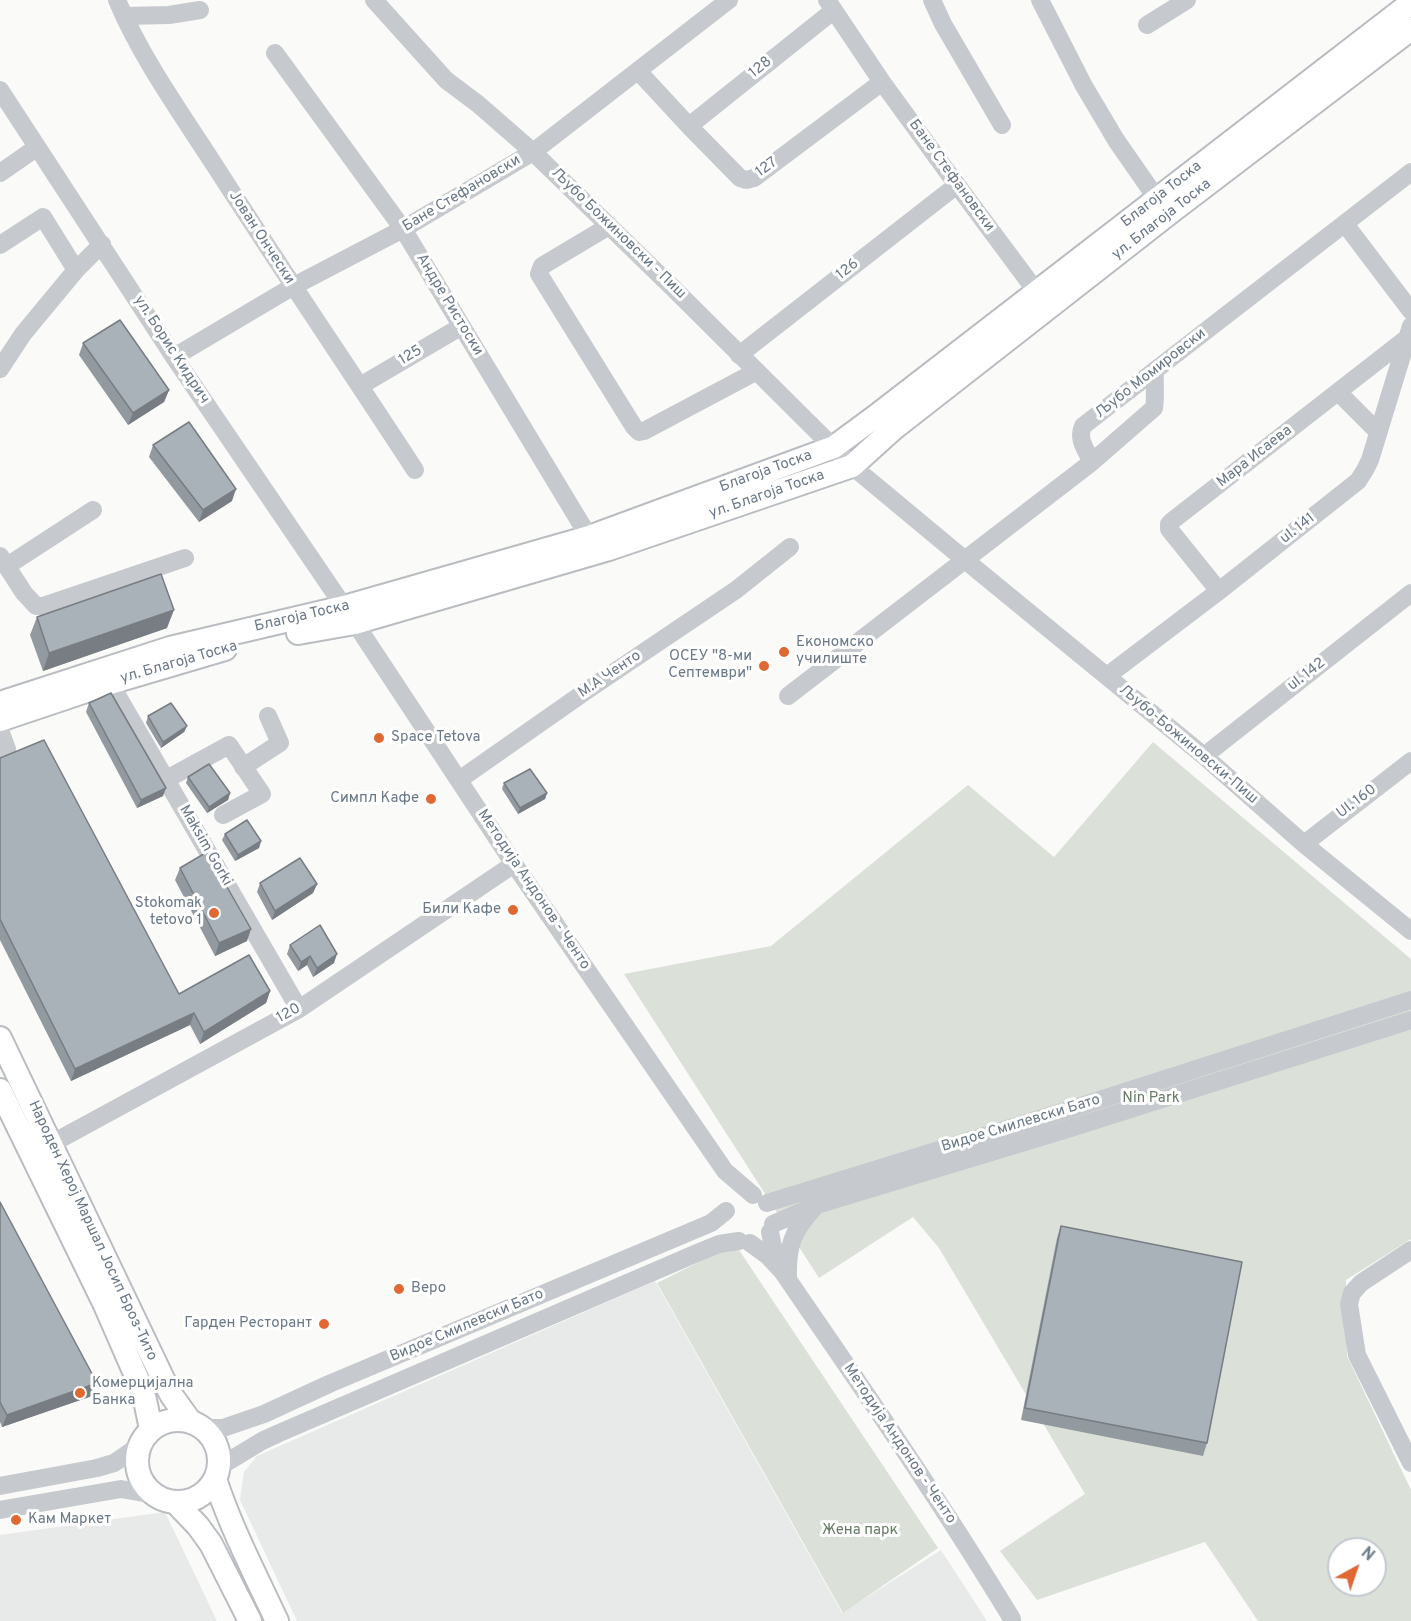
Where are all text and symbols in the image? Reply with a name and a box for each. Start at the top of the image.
street label: 128 [746,53,776,83]
street label: Бане Стефановски [904,116,998,236]
street label: Бане Стефановски [400,152,524,236]
street label: 127 [753,154,781,182]
street label: Благоја Тоска [1118,158,1206,232]
street label: Љубо Божиновски - Пиш [547,165,689,303]
street label: ул. Благоја Тоска [1109,176,1215,264]
street label: Јован Ончески [224,188,298,288]
street label: Андре Ристоски [411,251,487,359]
street label: 126 [833,256,863,284]
street label: ул. Борис Кидрич [129,292,213,408]
street label: Љубо Момировски [1092,325,1210,423]
street label: 125 [396,342,426,370]
street label: Мара Исаева [1214,422,1296,492]
street label: Благоја Тоска [717,447,815,497]
street label: ул. Благоја Тоска [707,467,827,523]
street label: ul. 141 [1277,510,1319,548]
street label: Благоја Тоска [253,597,351,637]
place label: Економско училиште [796,634,874,669]
street label: ул. Благоја Тоска [118,638,240,688]
marker: Економско училиште [777,645,791,659]
street label: М.А Ченто [575,648,645,702]
place label: ОСЕУ "8-ми Септември" [668,648,752,683]
street label: ul. 142 [1284,655,1330,695]
marker: ОСЕУ "8-ми Септември" [757,659,771,673]
street label: Љубо-Божиновски-Пиш [1115,682,1261,808]
place label: Space Tetova [391,729,480,747]
marker: Space Tetova [372,731,386,745]
street label: Ul. 160 [1333,781,1381,823]
place label: Симпл Кафе [330,790,419,808]
marker: Симпл Кафе [424,792,438,806]
street label: Maksim Gorki [175,802,235,890]
street label: Методија Андонов - Ченто [473,807,593,973]
place label: Stokomak tetovo 1 [135,895,202,930]
place label: Били Кафе [422,901,501,919]
marker: Били Кафе [506,903,520,917]
marker: Stokomak tetovo 1 [207,906,221,920]
street label: 120 [274,1000,304,1028]
park label: Nin Park [1122,1090,1180,1108]
street label: Видое Смилевски Бато [939,1091,1103,1157]
street label: Народен Херој Маршал Јосип Броз-Тито [24,1098,160,1364]
place label: Веро [411,1280,446,1298]
marker: Веро [392,1282,406,1296]
street label: Видое Смилевски Бато [387,1285,547,1367]
place label: Гарден Ресторант [184,1315,312,1333]
marker: Гарден Ресторант [317,1317,331,1331]
street label: Методија Андонов - Ченто [839,1361,959,1527]
place label: Комерцијална Банка [92,1375,193,1410]
marker: Комерцијална Банка [73,1386,87,1400]
place label: Кам Маркет [28,1511,111,1529]
marker: Кам Маркет [9,1513,23,1527]
park label: Жена парк [822,1522,898,1540]
north arrow [1327,1537,1387,1597]
text: N [1356,1543,1378,1566]

